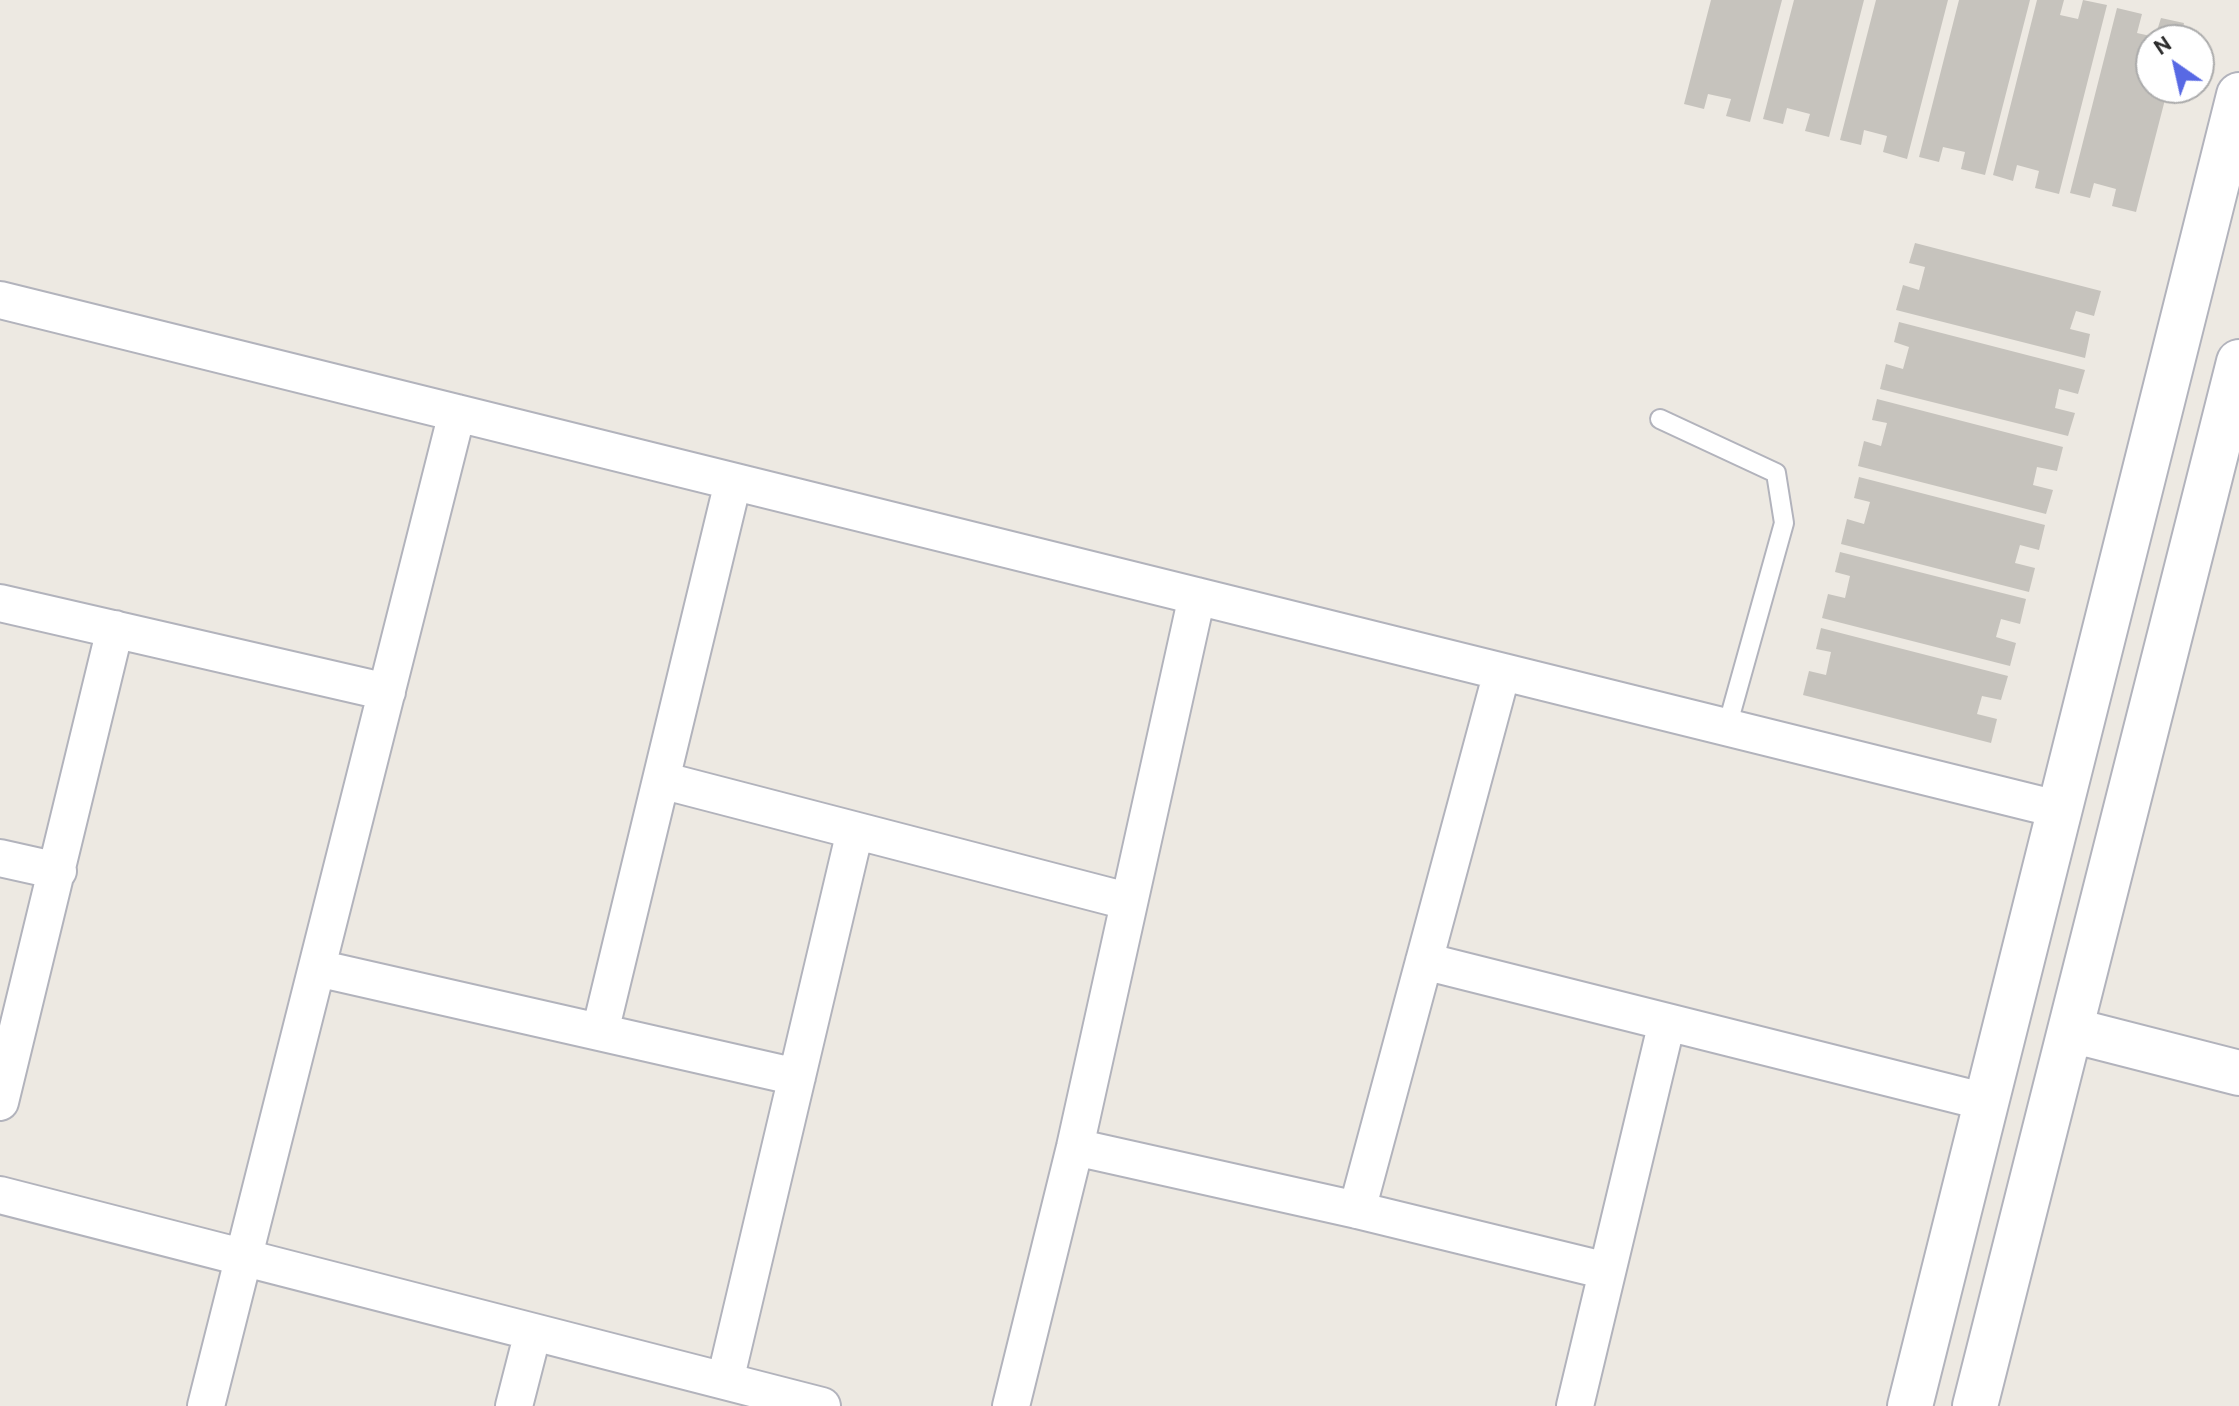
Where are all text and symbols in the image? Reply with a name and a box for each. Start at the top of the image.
north arrow [2135,24,2215,104]
text: N [2148,30,2176,61]

